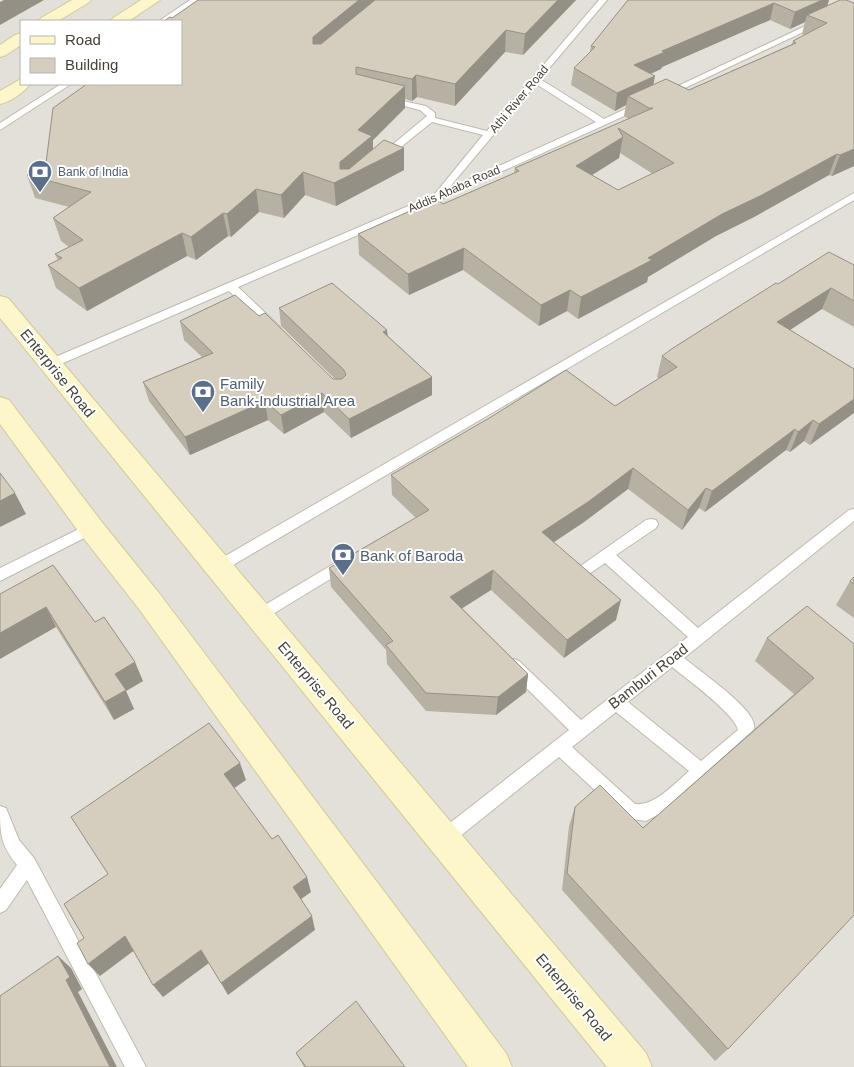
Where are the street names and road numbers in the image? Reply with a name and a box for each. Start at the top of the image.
street label: Athi River Road [487,62,551,136]
street label: Addis Ababa Road [406,162,502,216]
street label: Enterprise Road [17,326,99,420]
street label: Enterprise Road [275,638,357,732]
street label: Bamburi Road [605,640,691,712]
street label: Enterprise Road [533,950,615,1044]

